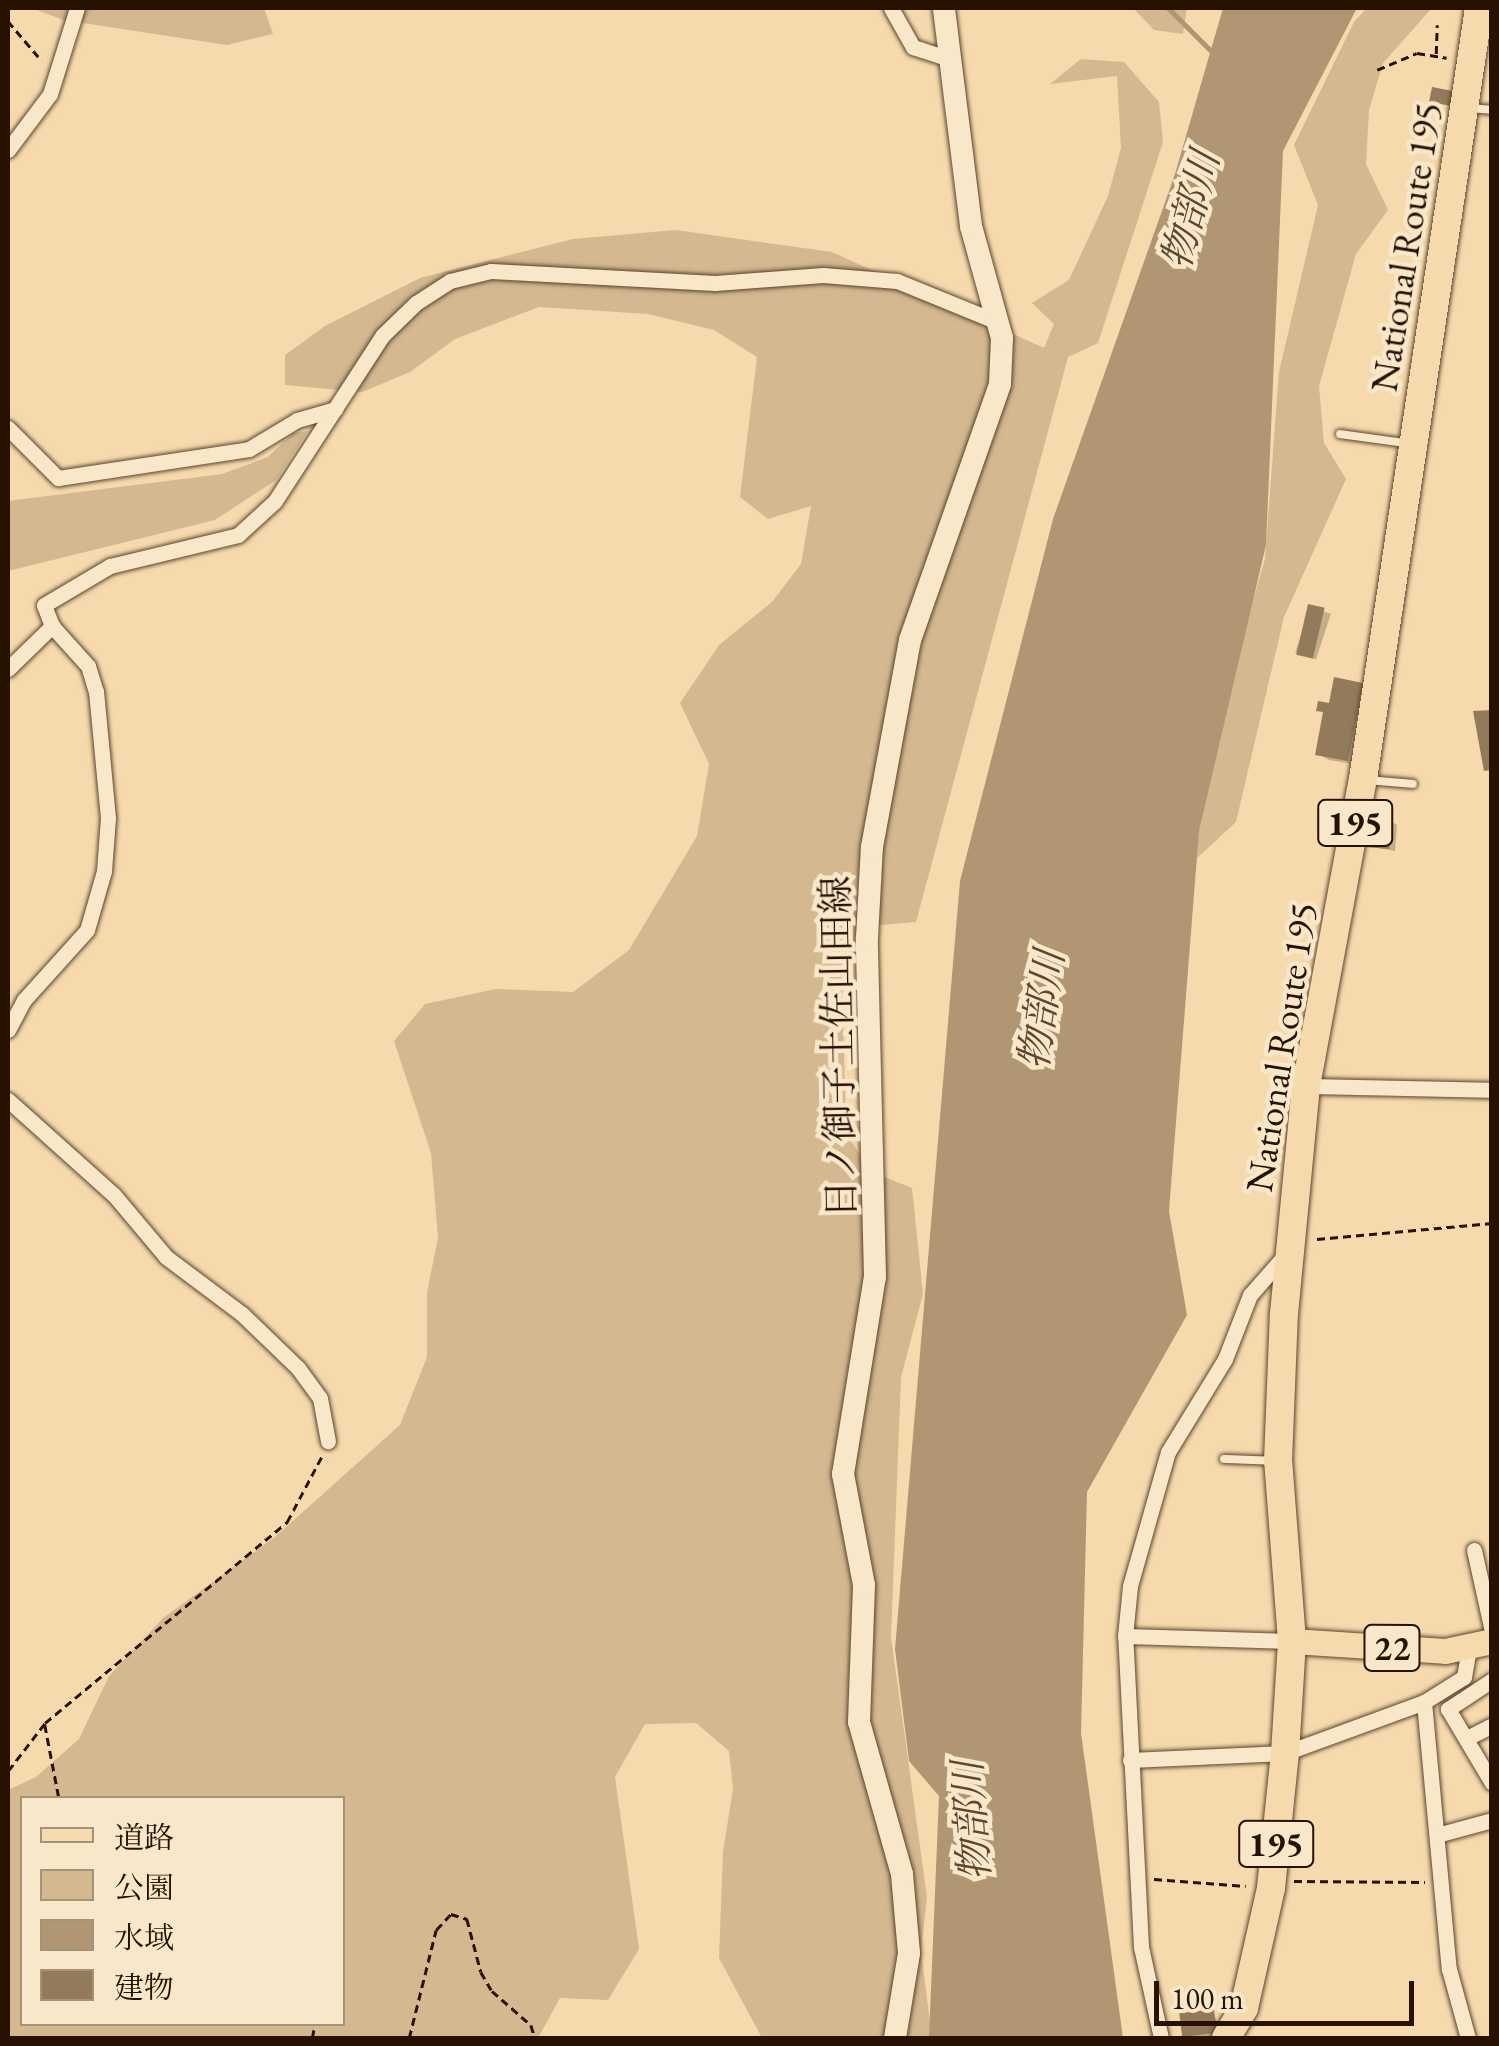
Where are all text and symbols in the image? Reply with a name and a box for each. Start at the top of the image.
street label: National Route 195 [1361,99,1451,395]
water label: 物部川 [1151,146,1229,274]
road number: 195 [1315,793,1395,853]
street label: 日ノ御子土佐山田線 [812,876,864,1218]
street label: National Route 195 [1236,899,1326,1195]
water label: 物部川 [1009,947,1073,1073]
road number: 22 [1362,1618,1422,1678]
water label: 物部川 [943,1759,999,1883]
legend [20,1796,345,2026]
road number: 195 [1236,1814,1316,1874]
text: 道路 [114,1818,174,1857]
text: 公園 [114,1868,174,1907]
text: 水域 [114,1918,174,1957]
scale bar [1159,1961,1419,2023]
text: 建物 [114,1968,174,2007]
text: 100 m [1171,1979,1244,2018]

